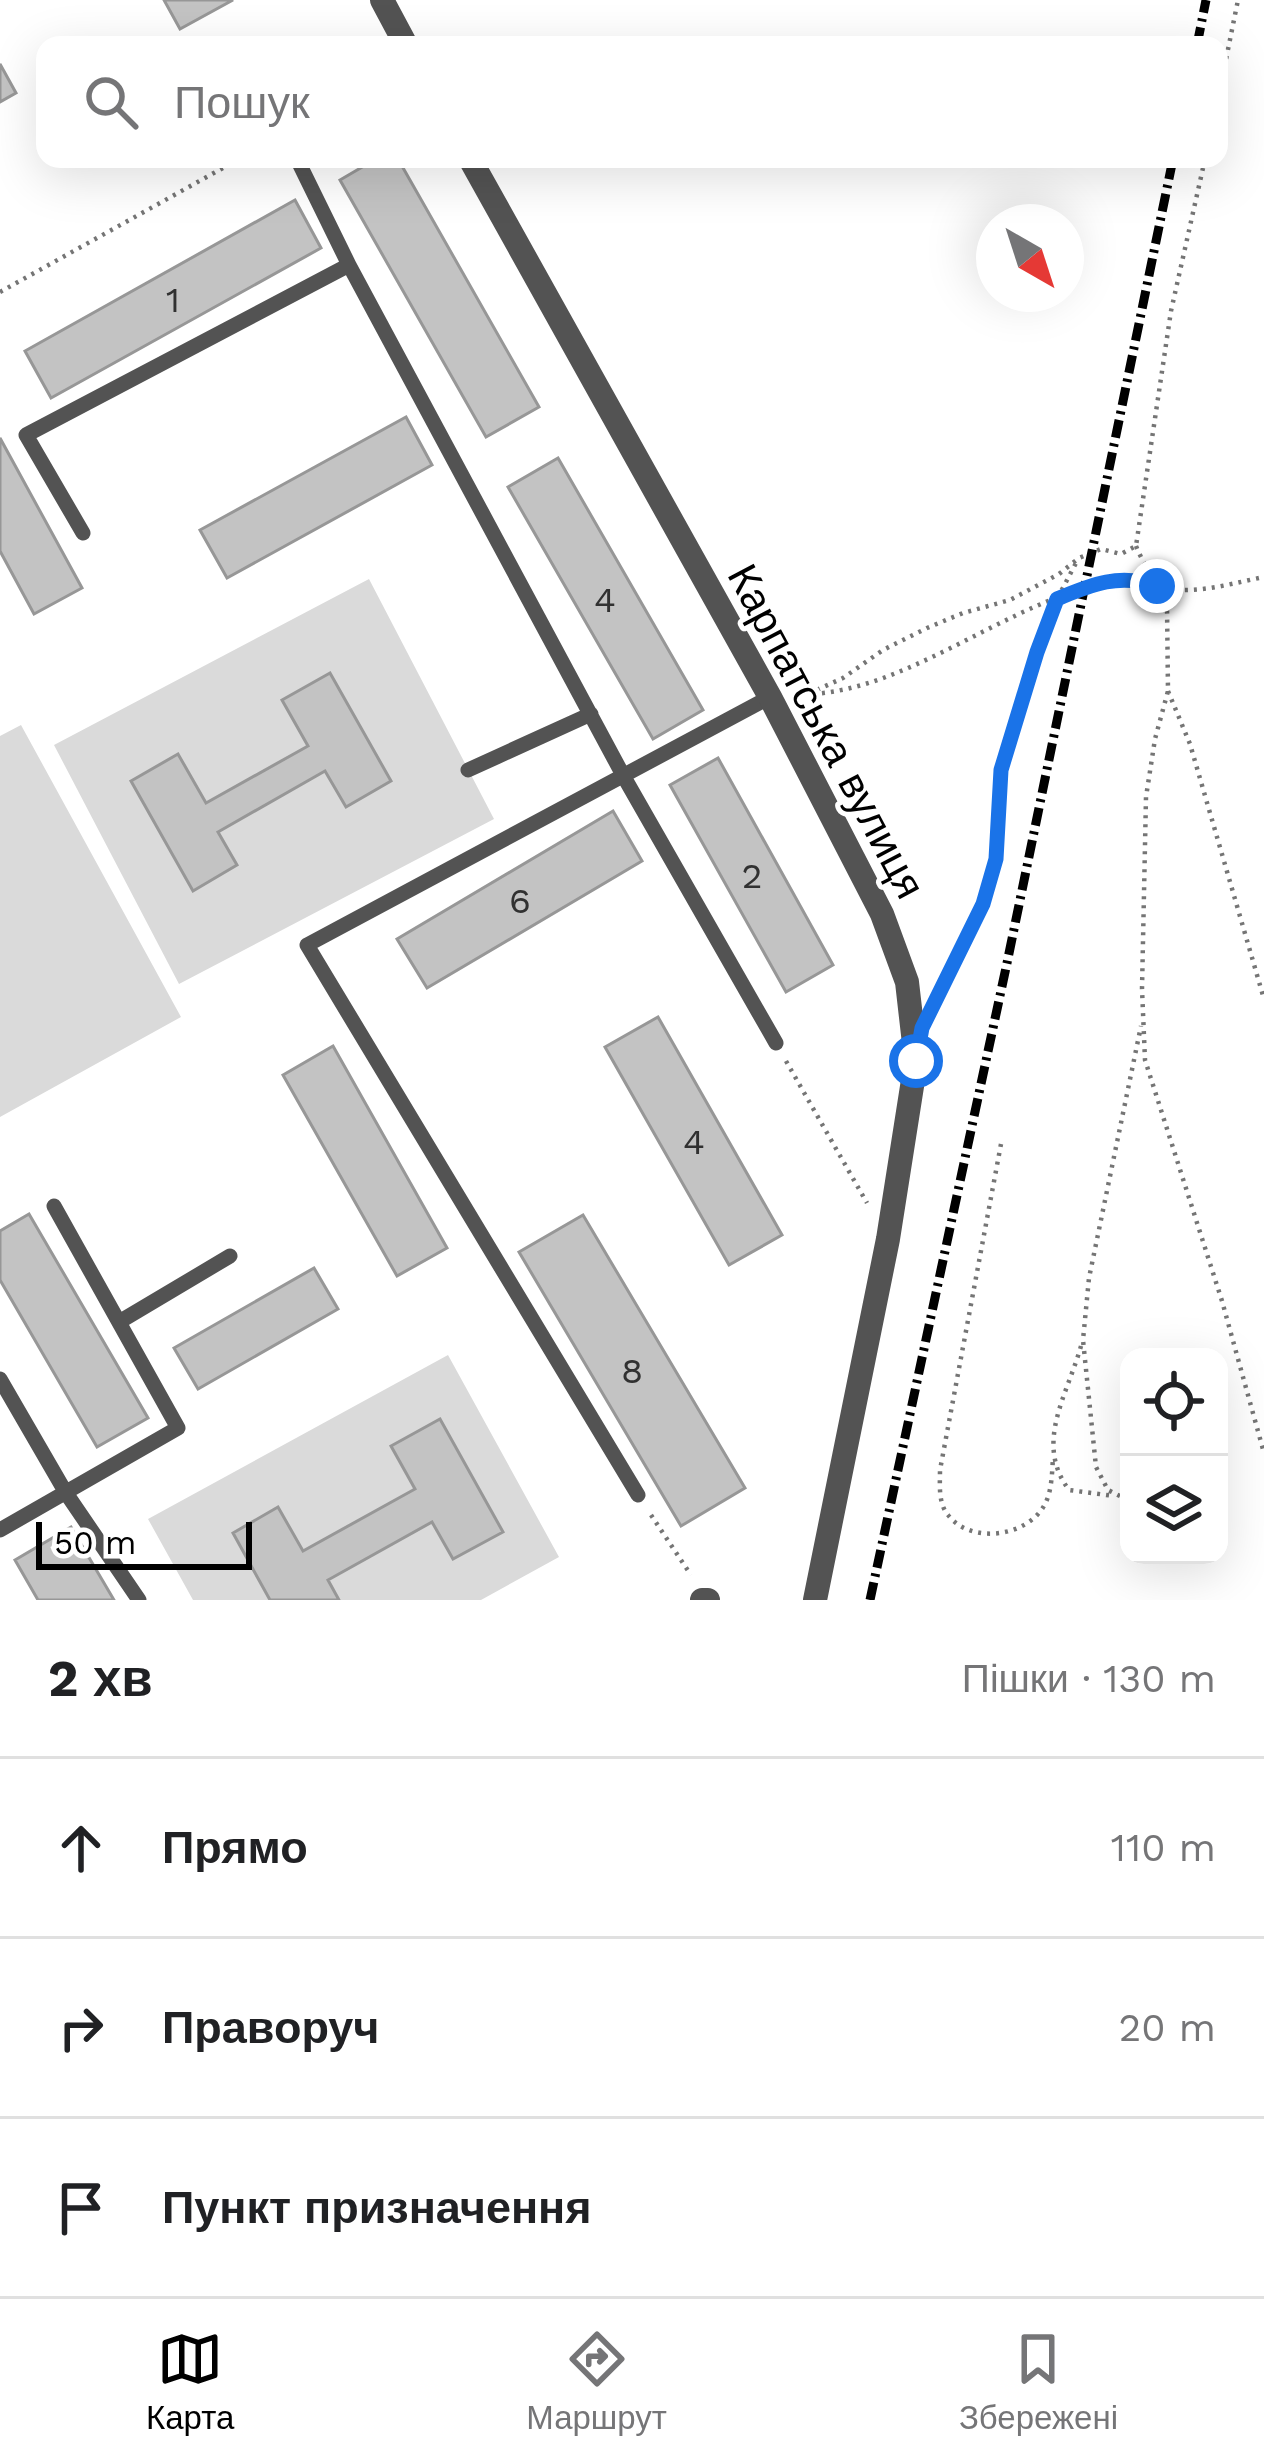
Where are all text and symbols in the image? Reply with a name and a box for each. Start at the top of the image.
search box [36,36,1228,168]
icon: search [78,69,144,135]
text: Пошук [174,76,310,129]
north arrow [976,204,1084,312]
house number: 1 [166,279,180,321]
street label: Карпатська вулиця [718,556,935,907]
route end [1130,559,1184,613]
house number: 4 [594,579,616,621]
house number: 2 [742,855,763,897]
house number: 6 [509,880,531,922]
route start [889,1034,943,1088]
house number: 4 [683,1121,705,1163]
map controls [1120,1348,1228,1564]
button: locate [1120,1348,1228,1456]
house number: 8 [621,1350,643,1392]
button: layers [1120,1456,1228,1564]
scale bar [36,1516,252,1569]
text: 50 m [54,1523,136,1562]
text: 2 хв [48,1649,153,1708]
text: Пішки · 130 m [962,1656,1216,1701]
icon: ahead [48,1815,114,1881]
text: Прямо [162,1821,308,1874]
text: 110 m [1111,1825,1216,1870]
icon: right [48,1995,114,2061]
text: Праворуч [162,2001,379,2054]
text: 20 m [1119,2005,1216,2050]
icon: arrive [48,2175,114,2241]
text: Пункт призначення [162,2181,592,2234]
tab: Карта [146,2326,234,2437]
tab: Маршрут [526,2326,667,2437]
tab: Збережені [959,2326,1118,2437]

